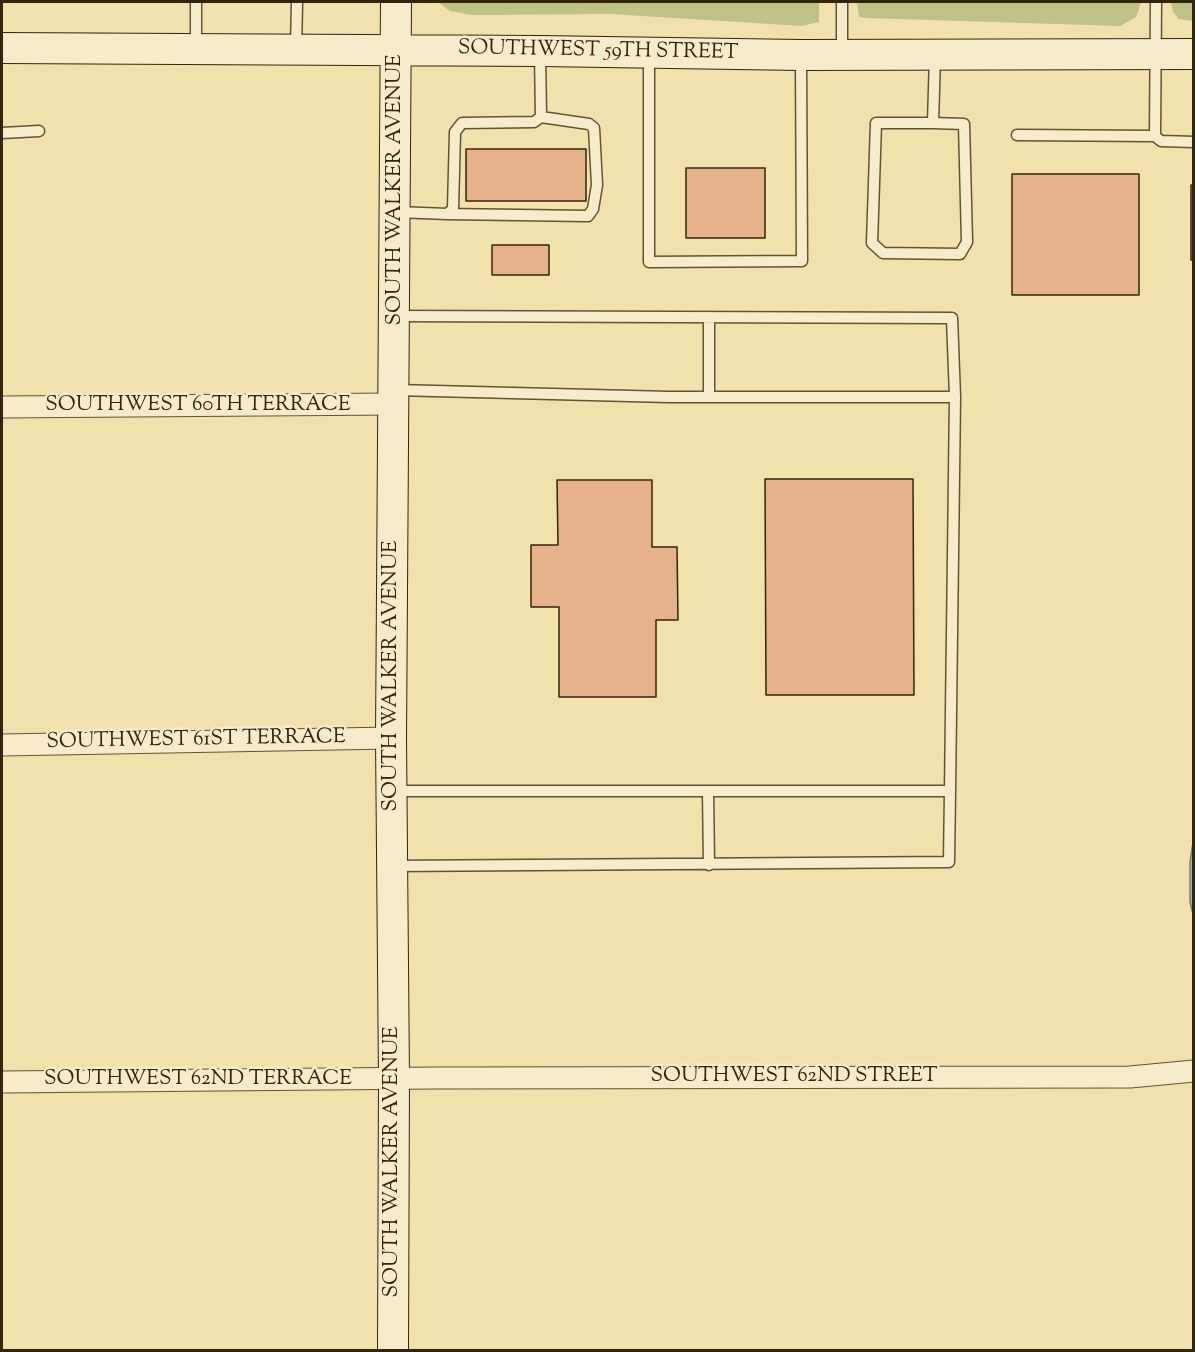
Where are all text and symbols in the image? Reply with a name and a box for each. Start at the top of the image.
street label: SOUTHWEST 59TH STREET [458,37,738,67]
street label: SOUTH WALKER AVENUE [383,54,409,326]
street label: SOUTHWEST 60TH TERRACE [45,393,351,419]
street label: SOUTH WALKER AVENUE [379,540,405,812]
street label: SOUTHWEST 61ST TERRACE [46,726,346,756]
street label: SOUTH WALKER AVENUE [380,1026,406,1298]
street label: SOUTHWEST 62ND STREET [650,1064,938,1090]
street label: SOUTHWEST 62ND TERRACE [44,1067,352,1093]

